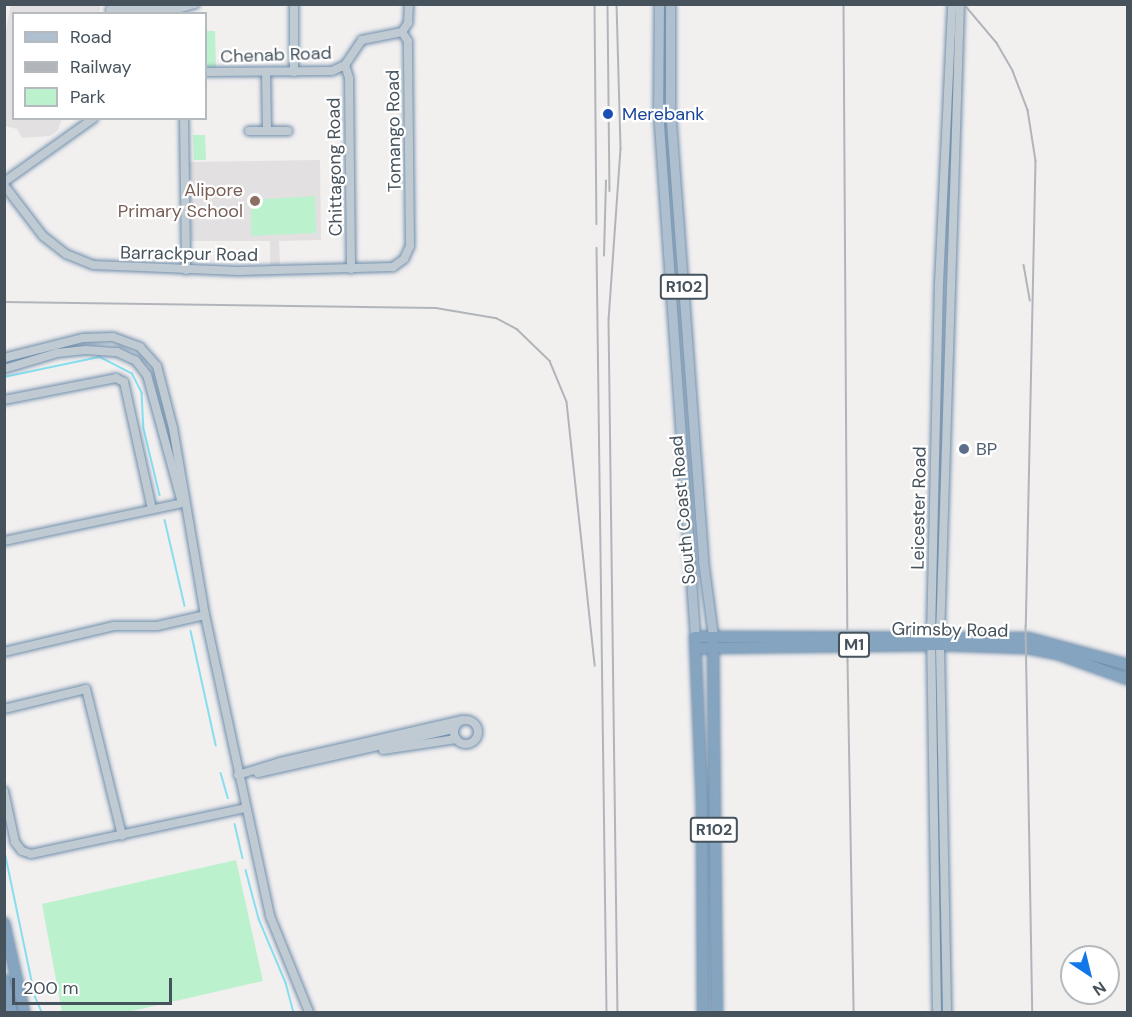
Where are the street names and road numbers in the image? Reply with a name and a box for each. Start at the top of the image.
street label: Chenab Road [220,42,332,68]
street label: Tomango Road [382,70,406,192]
street label: Chittagong Road [323,97,347,237]
street label: Barrackpur Road [120,242,258,266]
road number: R102 [658,274,710,300]
street label: South Coast Road [666,435,700,585]
street label: Leicester Road [907,446,931,570]
street label: Grimsby Road [891,618,1009,642]
road number: M1 [838,632,870,658]
road number: R102 [688,817,740,843]

